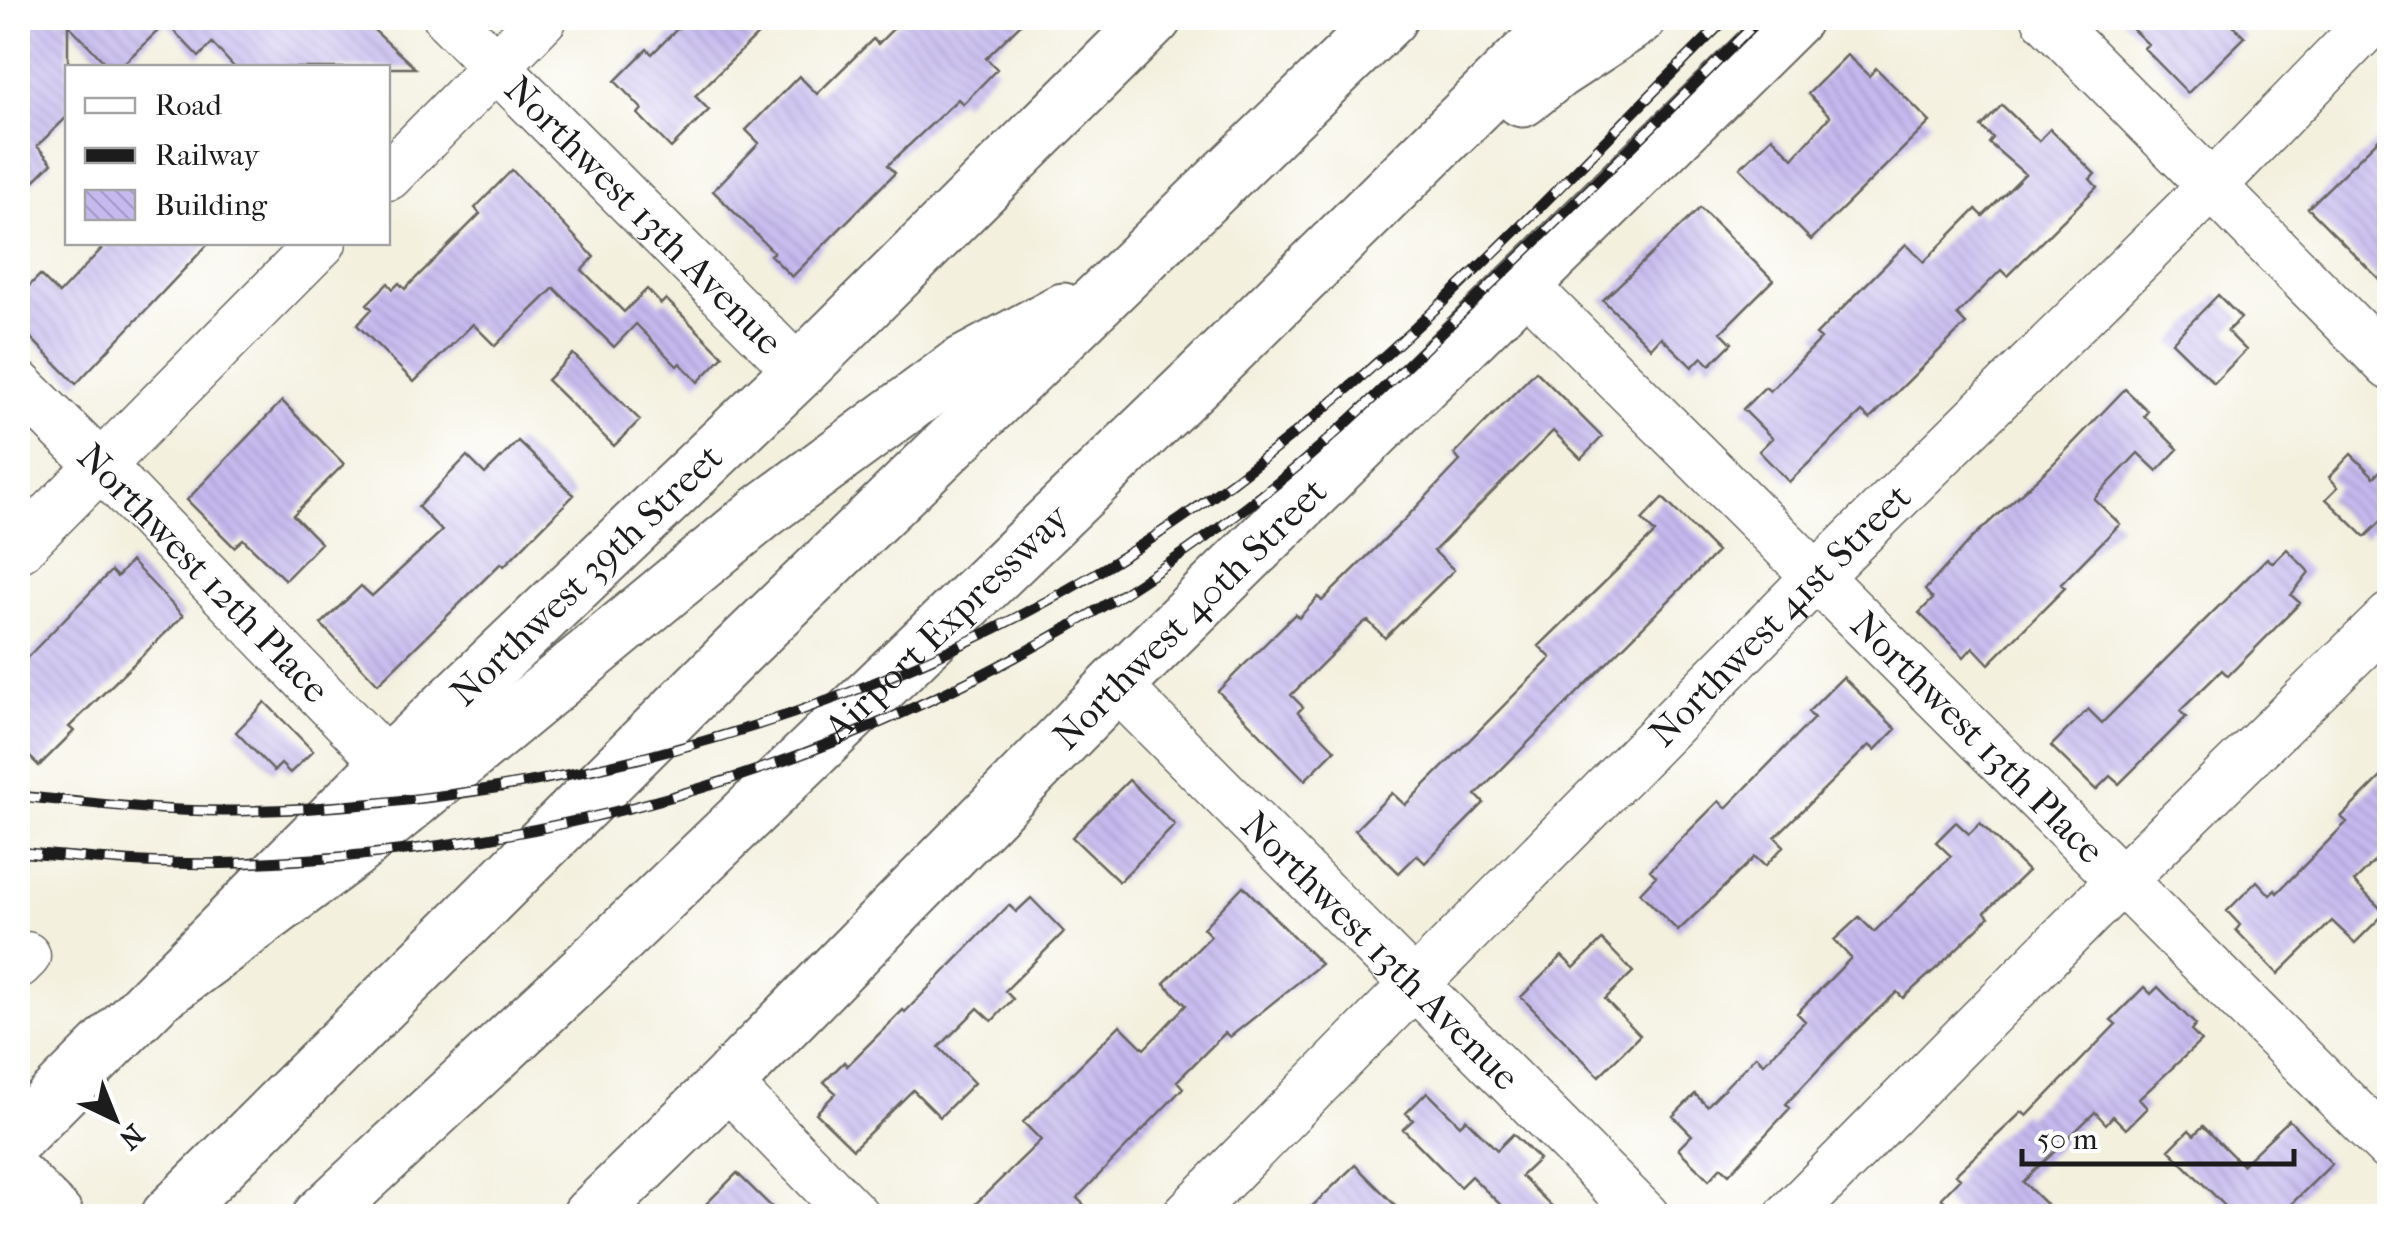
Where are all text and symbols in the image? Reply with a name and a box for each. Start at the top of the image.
legend [65,65,390,245]
street label: Northwest 13th Avenue [496,67,792,364]
text: Road [155,88,222,123]
text: Railway [155,138,260,173]
text: Building [155,188,268,223]
street label: Northwest 12th Place [68,434,339,712]
street label: Northwest 39th Street [441,434,732,715]
street label: Northwest 40th Street [1044,469,1336,759]
street label: Northwest 41st Street [1640,474,1920,756]
street label: Airport Expressway [814,494,1079,752]
street label: Northwest 13th Place [1842,602,2113,873]
street label: Northwest 13th Avenue [1232,802,1528,1100]
north arrow [65,1069,165,1169]
scale bar [2022,1104,2294,1166]
text: N [112,1118,151,1157]
text: 50 m [2037,1122,2098,1157]

